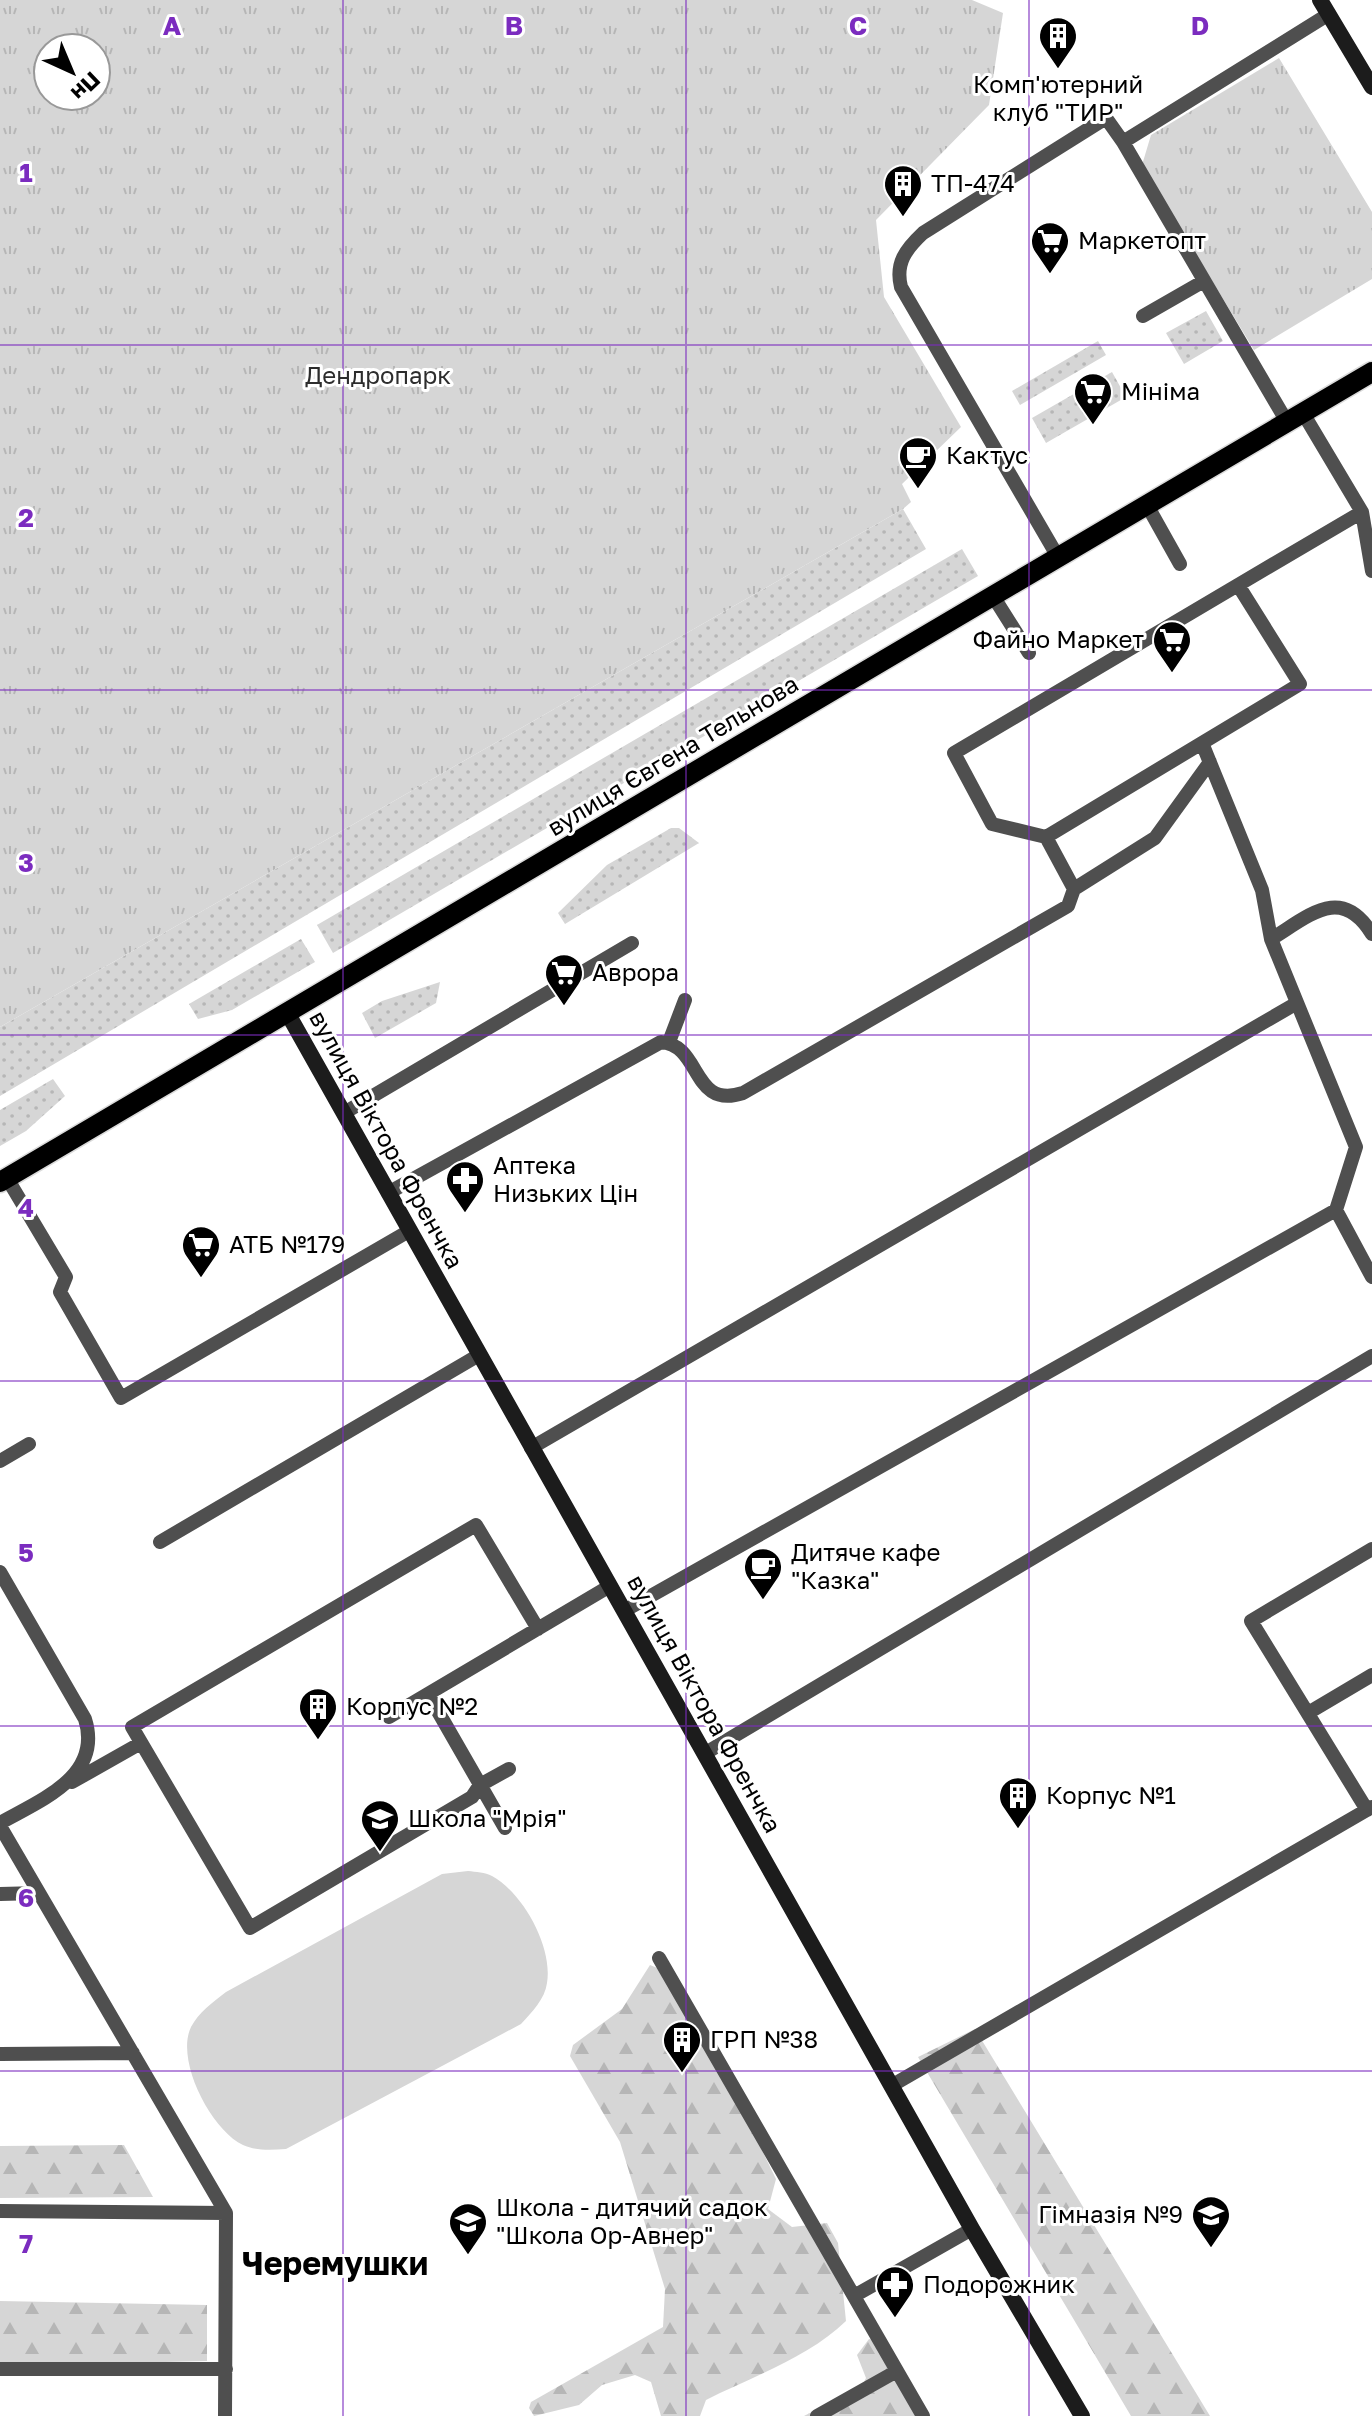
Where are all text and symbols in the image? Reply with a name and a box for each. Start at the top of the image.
text: A [163,10,182,41]
text: B [505,10,523,41]
text: C [849,10,867,41]
text: D [1191,10,1209,41]
building icon: Комп'ютерний клуб "ТИР" [1037,15,1079,70]
north arrow [32,32,112,112]
text: Пн [66,67,106,107]
place label: Комп'ютерний клуб "ТИР" [973,69,1143,126]
text: 1 [19,157,33,188]
building icon: ТП-474 [882,163,924,218]
place label: ТП-474 [931,168,1015,197]
supermarket icon: Маркетопт [1029,220,1071,275]
place label: Маркетопт [1078,225,1206,254]
park label: Дендропарк [305,360,451,389]
supermarket icon: Мініма [1072,371,1114,426]
place label: Мініма [1121,376,1200,405]
cafe icon: Кактус [897,435,939,490]
place label: Кактус [946,440,1028,469]
text: 2 [18,502,34,533]
supermarket icon: Файно Маркет [1151,619,1193,674]
place label: Файно Маркет [972,624,1144,653]
street label: вулиця Євгена Тельнова [542,668,803,841]
text: 3 [18,847,34,878]
supermarket icon: Аврора [543,952,585,1007]
place label: Аврора [592,957,679,986]
street label: вулиця Віктора Френчка [304,1005,470,1273]
place label: Аптека Низьких Цін [493,1150,638,1207]
pharmacy icon: Аптека Низьких Цін [444,1159,486,1214]
text: 4 [18,1192,34,1223]
supermarket icon: АТБ №179 [180,1224,222,1279]
place label: АТБ №179 [229,1229,345,1258]
text: 5 [18,1537,34,1568]
place label: Дитяче кафе "Казка" [791,1537,940,1594]
cafe icon: Дитяче кафе "Казка" [742,1546,784,1601]
street label: вулиця Віктора Френчка [622,1569,788,1837]
building icon: Корпус №2 [297,1686,339,1741]
place label: Корпус №2 [346,1691,478,1720]
building icon: Корпус №1 [997,1775,1039,1830]
place label: Корпус №1 [1046,1780,1176,1809]
school or university icon: Школа "Мрія" [359,1798,401,1853]
place label: Школа "Мрія" [408,1803,567,1832]
text: 6 [18,1882,34,1913]
building icon: ГРП №38 [661,2019,703,2074]
place label: ГРП №38 [710,2024,818,2053]
place label: Школа - дитячий садок "Школа Ор-Авнер" [496,2192,768,2249]
school or university icon: Гімназія №9 [1190,2194,1232,2249]
place label: Гімназія №9 [1038,2199,1183,2228]
school or university icon: Школа - дитячий садок "Школа Ор-Авнер" [447,2201,489,2256]
text: 7 [19,2228,33,2259]
district label: Черемушки [242,2244,428,2282]
pharmacy icon: Подорожник [874,2264,916,2319]
place label: Подорожник [923,2269,1075,2298]

